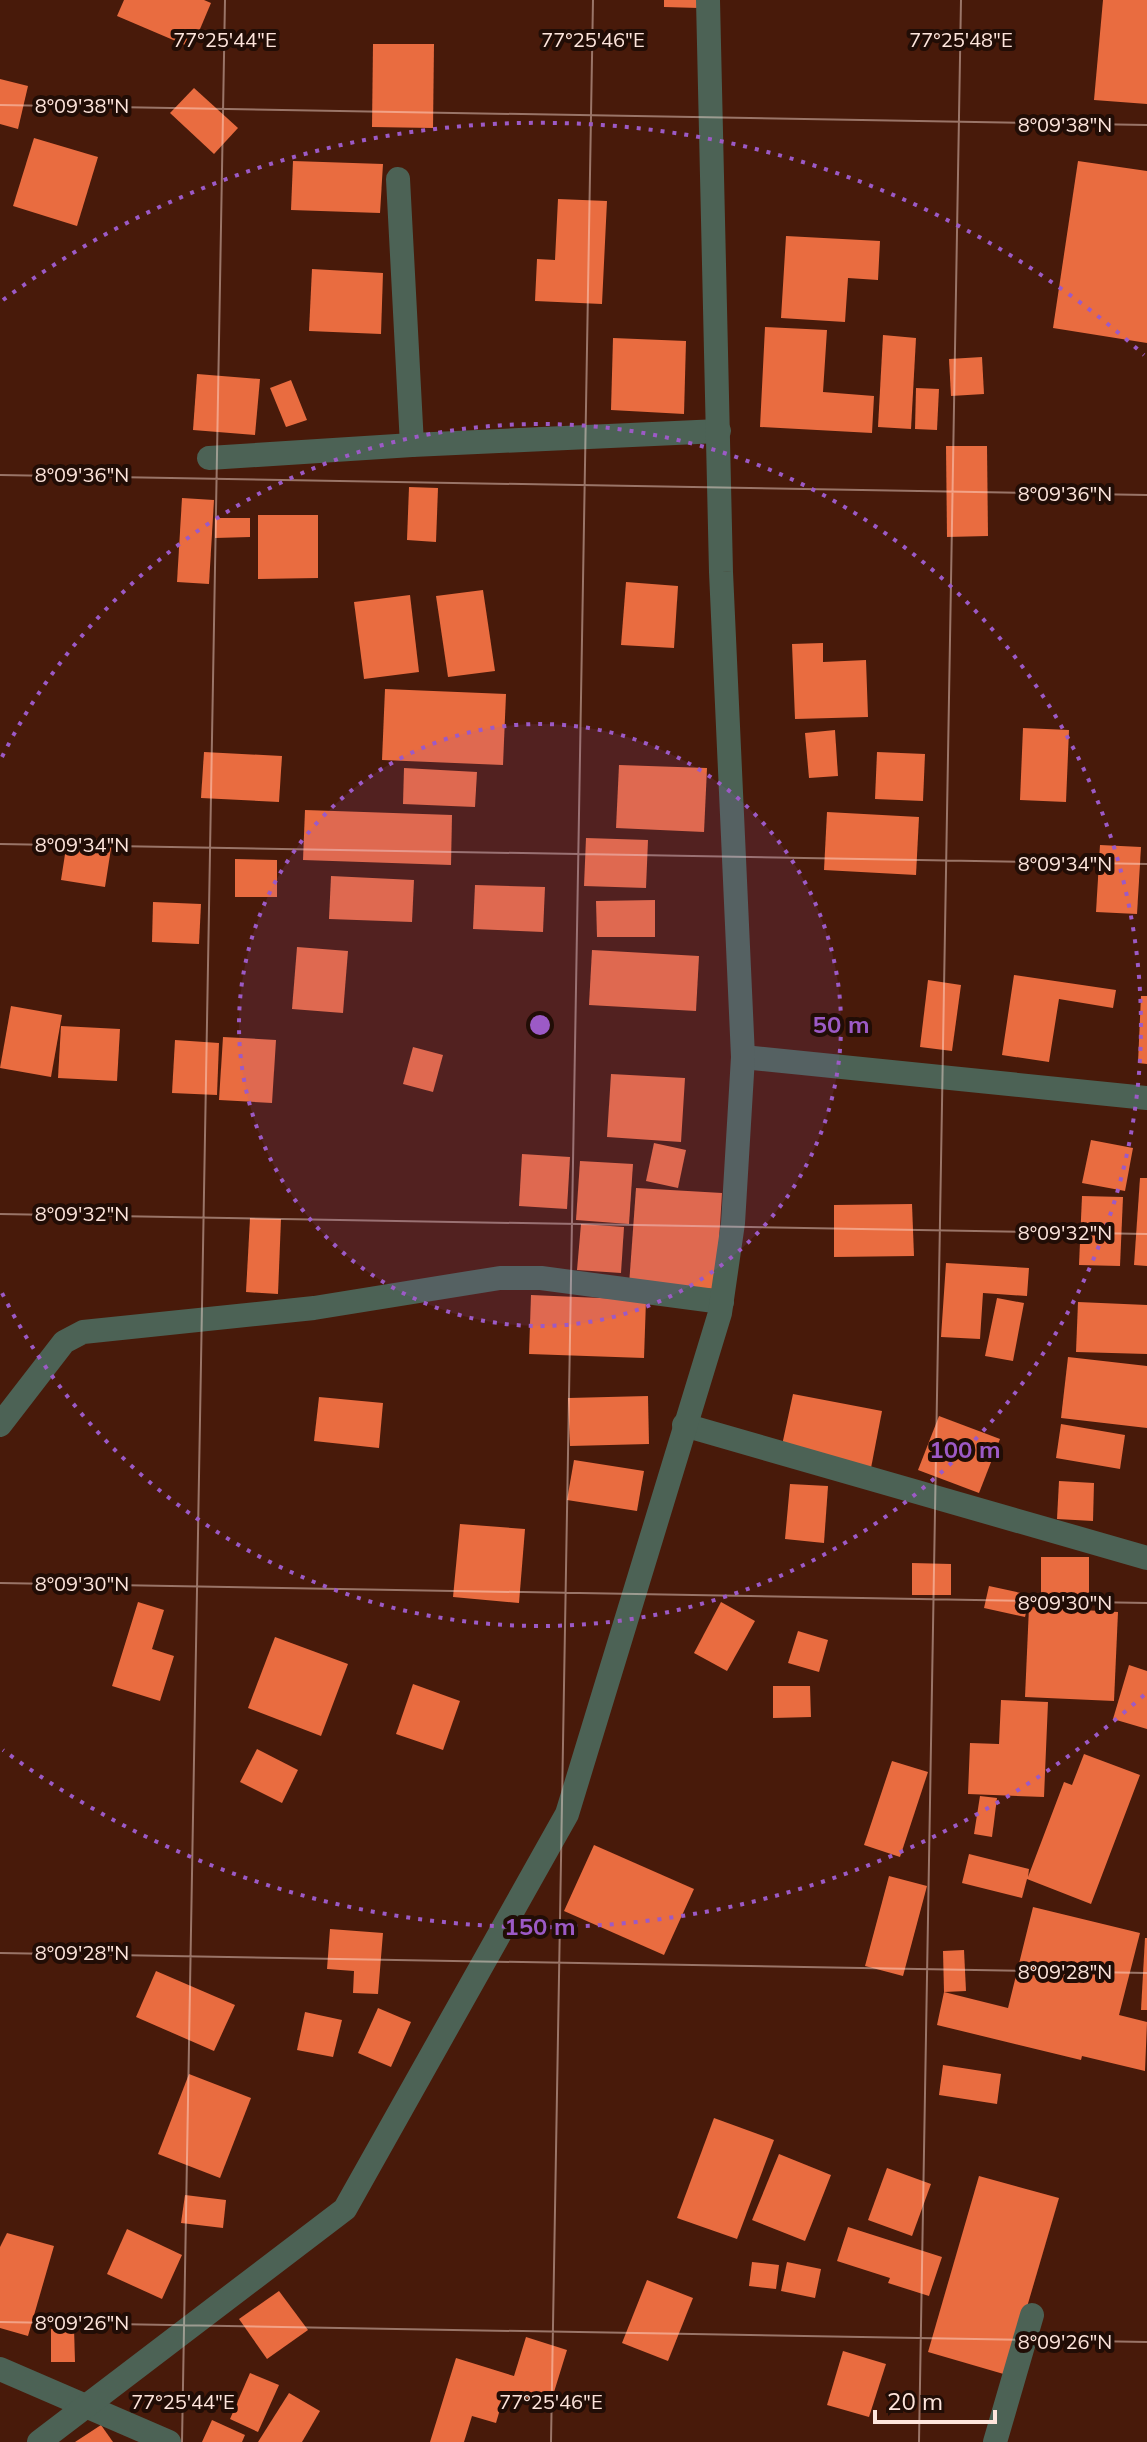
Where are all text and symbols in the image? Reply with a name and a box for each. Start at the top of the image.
text: 77°25'44"E [173,27,277,52]
text: 77°25'46"E [541,27,645,52]
text: 77°25'48"E [909,27,1013,52]
text: 8°09'38"N [35,93,129,118]
text: 8°09'38"N [1018,112,1112,137]
text: 8°09'36"N [35,462,129,487]
text: 8°09'36"N [1018,481,1112,506]
text: 8°09'34"N [35,832,129,857]
text: 8°09'34"N [1018,851,1112,876]
text: 50 m [813,1009,869,1039]
centre of rings [526,1011,554,1039]
text: 8°09'32"N [35,1201,129,1226]
text: 8°09'32"N [1018,1220,1112,1245]
text: 100 m [929,1434,1001,1464]
text: 8°09'30"N [35,1571,129,1596]
text: 8°09'30"N [1018,1590,1112,1615]
text: 150 m [504,1911,576,1941]
text: 8°09'28"N [35,1940,129,1965]
text: 8°09'28"N [1018,1959,1112,1984]
text: 8°09'26"N [35,2310,129,2335]
text: 8°09'26"N [1018,2329,1112,2354]
scale bar [875,2374,995,2424]
text: 20 m [887,2386,943,2416]
text: 77°25'44"E [131,2389,235,2414]
text: 77°25'46"E [499,2389,603,2414]

